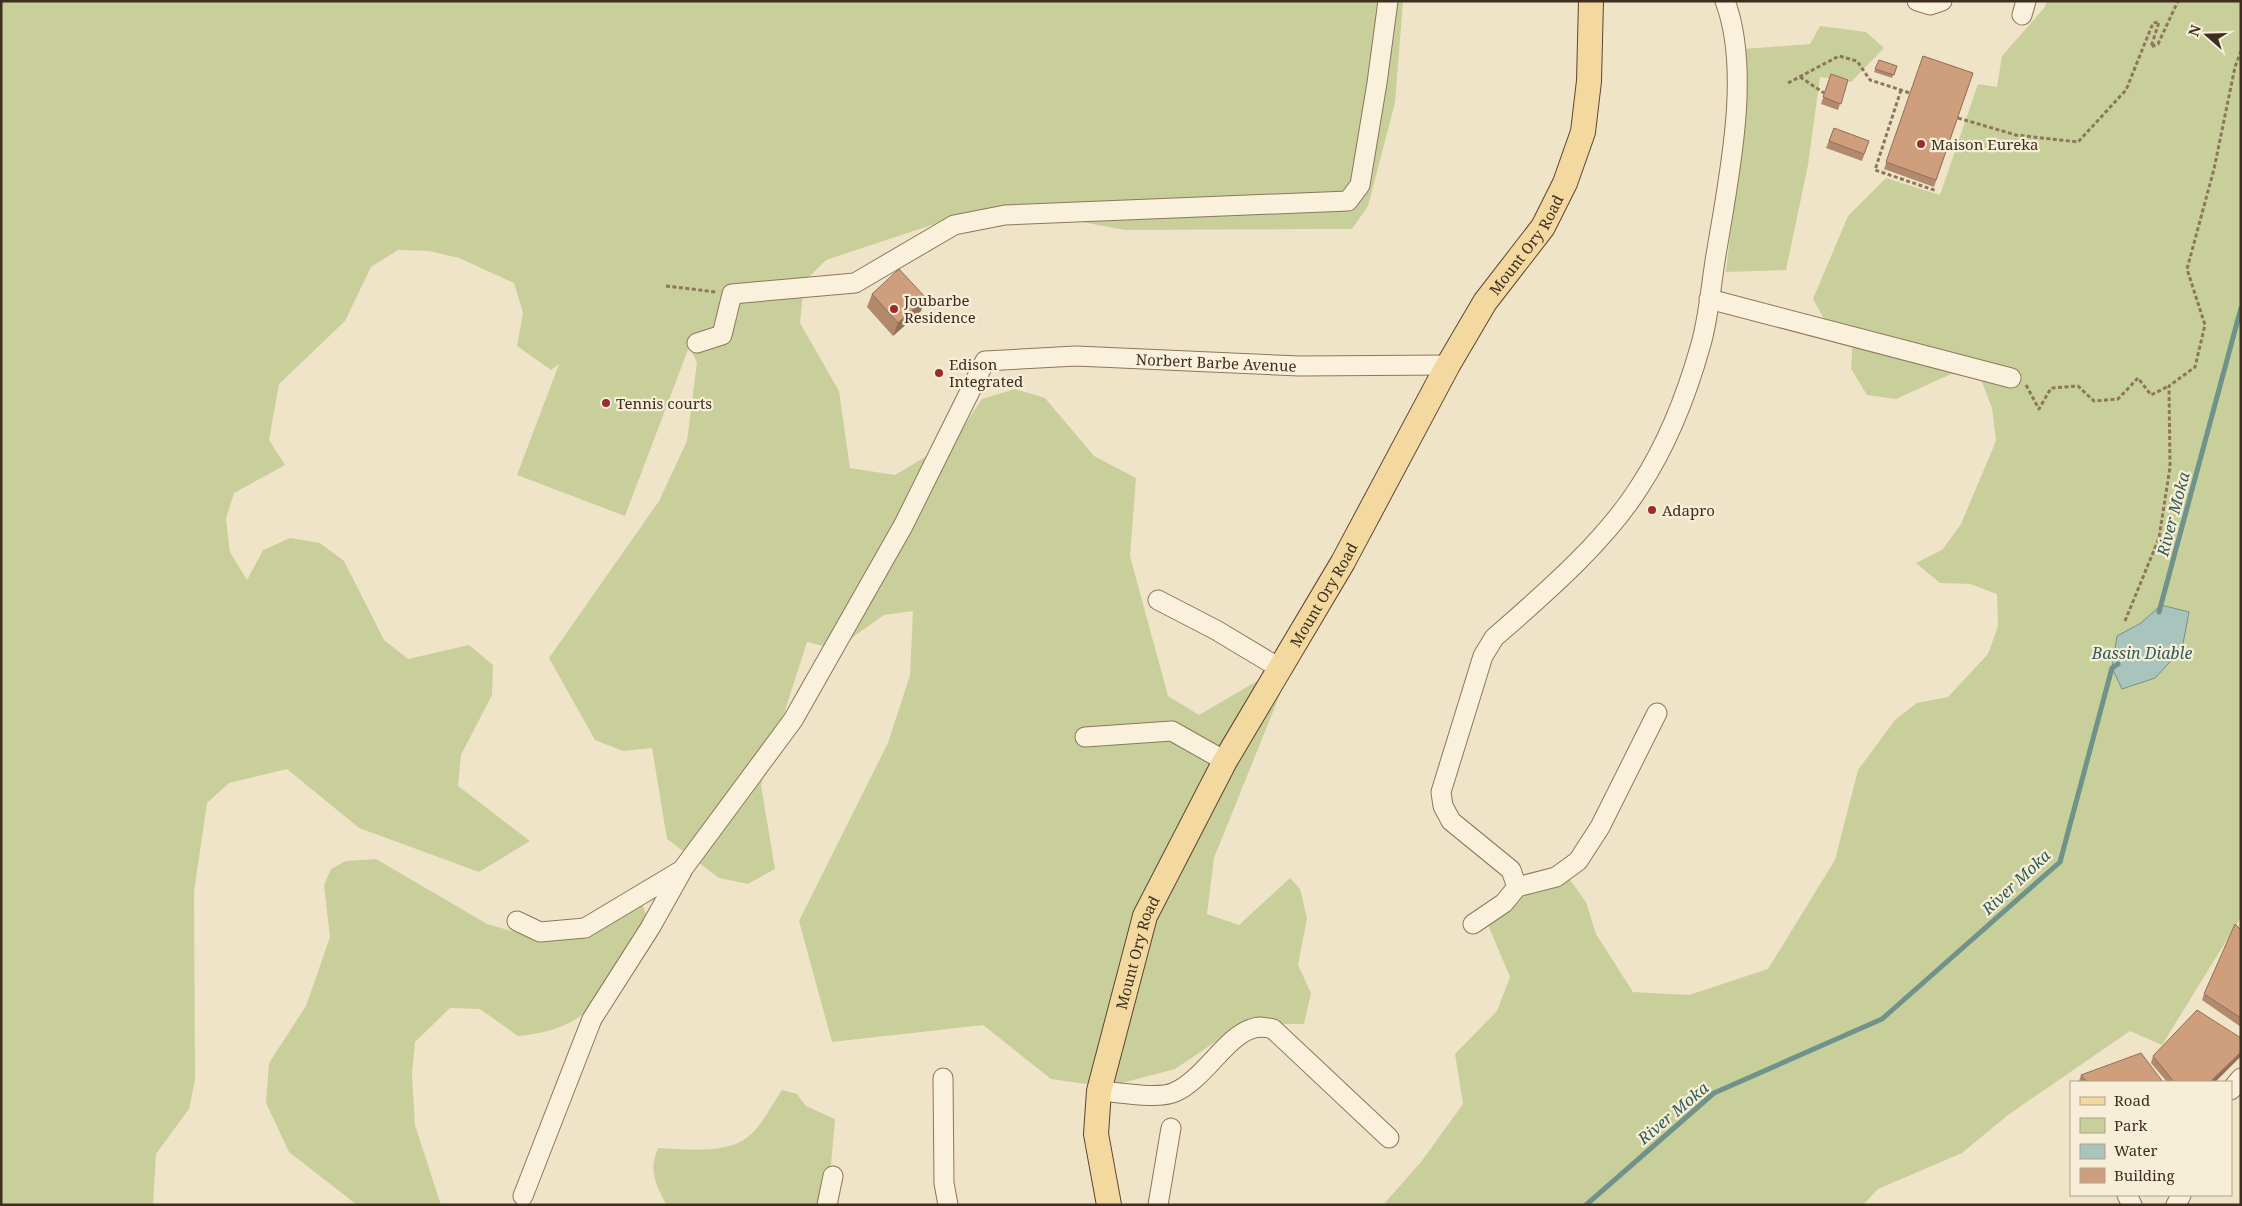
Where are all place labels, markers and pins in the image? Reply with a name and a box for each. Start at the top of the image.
place label: Maison Eureka [1931,134,2039,154]
marker: Maison Eureka [1915,138,1927,150]
place label: Joubarbe Residence [903,290,976,327]
marker: Joubarbe Residence [888,303,900,315]
place label: Edison Integrated [949,354,1023,391]
marker: Edison Integrated [933,367,945,379]
place label: Tennis courts [616,393,712,413]
marker: Tennis courts [600,397,612,409]
place label: Adapro [1662,500,1715,520]
marker: Adapro [1646,504,1658,516]

